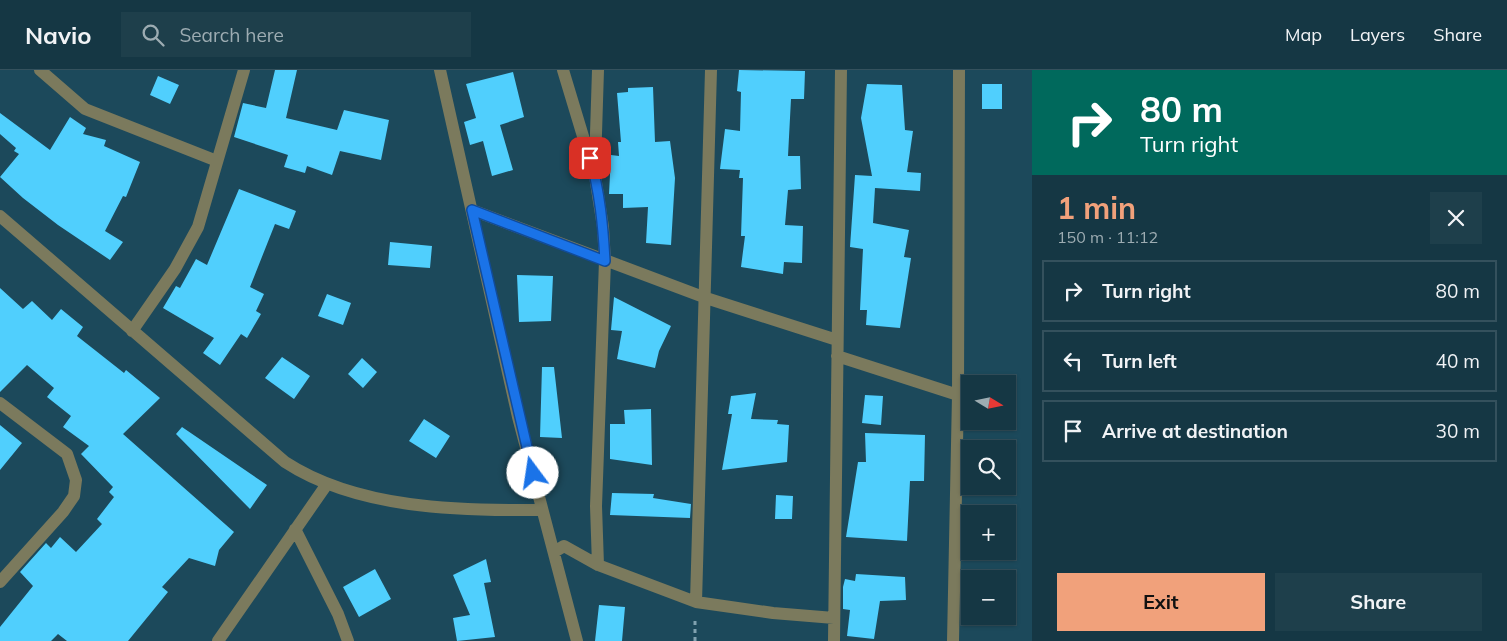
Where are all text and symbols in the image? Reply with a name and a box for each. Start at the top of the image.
search box [121,12,471,57]
text: Navio [25,20,91,50]
icon: search [139,21,167,49]
text: Search here [179,23,284,47]
text: Map [1285,23,1322,46]
text: Layers [1350,23,1405,46]
text: Share [1433,23,1482,46]
text: 80 m [1140,87,1223,131]
icon: right [1057,90,1122,155]
text: Turn right [1140,130,1238,158]
pin [569,137,611,179]
icon: arrive [576,144,604,172]
text: 1 min [1057,189,1136,227]
button: close [1430,192,1482,244]
text: 150 m · 11:12 [1057,227,1158,247]
icon: right [1059,277,1087,305]
text: Turn right [1102,279,1191,303]
text: 80 m [1436,279,1480,303]
icon: left [1059,347,1087,375]
text: Turn left [1102,349,1177,373]
text: 40 m [1436,349,1480,373]
north arrow [961,375,1016,430]
map controls [961,375,1016,625]
icon: arrive [1059,417,1087,445]
text: Arrive at destination [1102,419,1288,443]
text: 30 m [1436,419,1480,443]
button: search [961,440,1016,495]
position arrow [506,446,558,498]
button: + [961,505,1016,560]
button: − [961,570,1016,625]
button: Exit [1057,573,1265,631]
button: Share [1275,573,1482,631]

